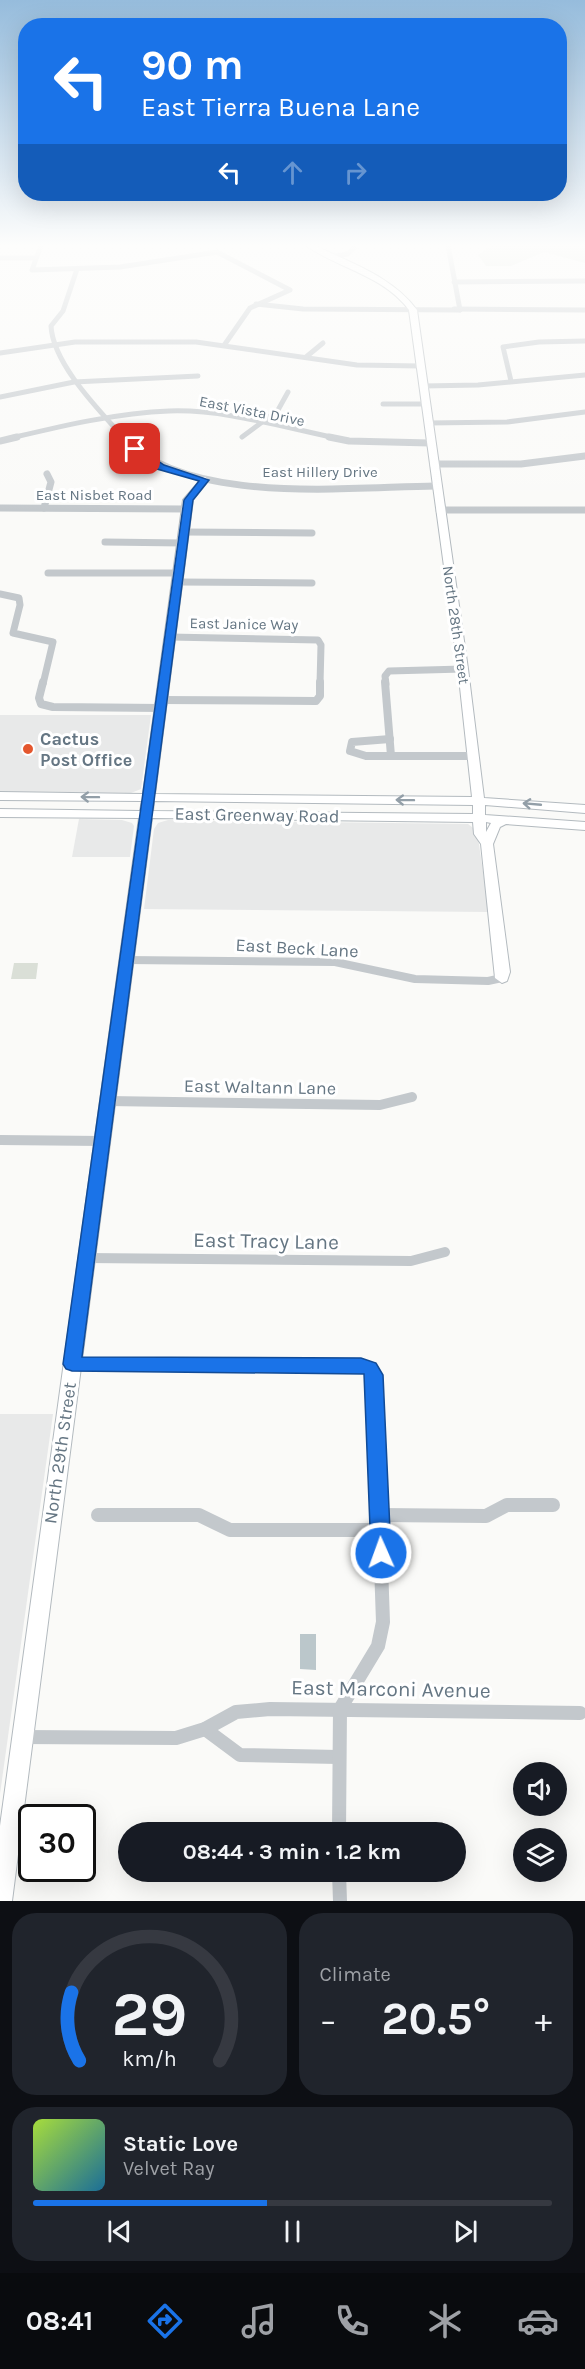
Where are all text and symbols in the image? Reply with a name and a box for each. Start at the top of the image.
text: 90 m [141,40,244,90]
icon: left [42,42,120,120]
text: East Tierra Buena Lane [141,91,420,123]
icon: left [213,156,246,189]
icon: ahead [276,156,309,189]
icon: right [339,156,372,189]
street label: East Vista Drive [198,392,306,430]
pin [109,423,160,474]
icon: arrive [118,432,151,465]
street label: East Hillery Drive [262,463,378,481]
street label: East Nisbet Road [36,486,152,504]
street label: North 28th Street [439,565,473,686]
street label: East Janice Way [189,614,299,634]
place label: Cactus Post Office [40,728,132,771]
marker: Cactus Post Office [21,742,35,756]
one-way arrow [81,791,101,803]
one-way arrow [395,794,415,806]
one-way arrow [522,798,542,809]
street label: East Greenway Road [174,803,340,827]
street label: East Beck Lane [235,934,359,962]
street label: East Waltann Lane [184,1075,336,1099]
street label: East Tracy Lane [193,1228,339,1254]
street label: North 29th Street [39,1381,81,1525]
position arrow [349,1521,413,1585]
street label: East Marconi Avenue [291,1675,491,1703]
map controls [513,1762,567,1882]
button: sound [513,1762,567,1816]
speed limit sign: 30 [18,1804,96,1882]
button: layers [513,1828,567,1882]
text: 08:44 · 3 min · 1.2 km [183,1839,401,1865]
text: Climate [320,1963,391,1986]
text: 29 [111,1978,187,2051]
text: 20.5° [381,1993,490,2045]
text: − [320,2001,337,2039]
text: + [535,2001,552,2039]
text: km/h [122,2046,176,2071]
text: Static Love [123,2131,238,2157]
text: Velvet Ray [123,2157,215,2180]
icon: previous [103,2215,136,2248]
icon: pause [276,2215,309,2248]
icon: next [449,2215,482,2248]
icon: directions [144,2300,186,2342]
icon: music [238,2300,280,2342]
icon: phone [331,2300,373,2342]
icon: climate [424,2300,466,2342]
icon: car [517,2300,559,2342]
text: 08:41 [26,2305,93,2337]

